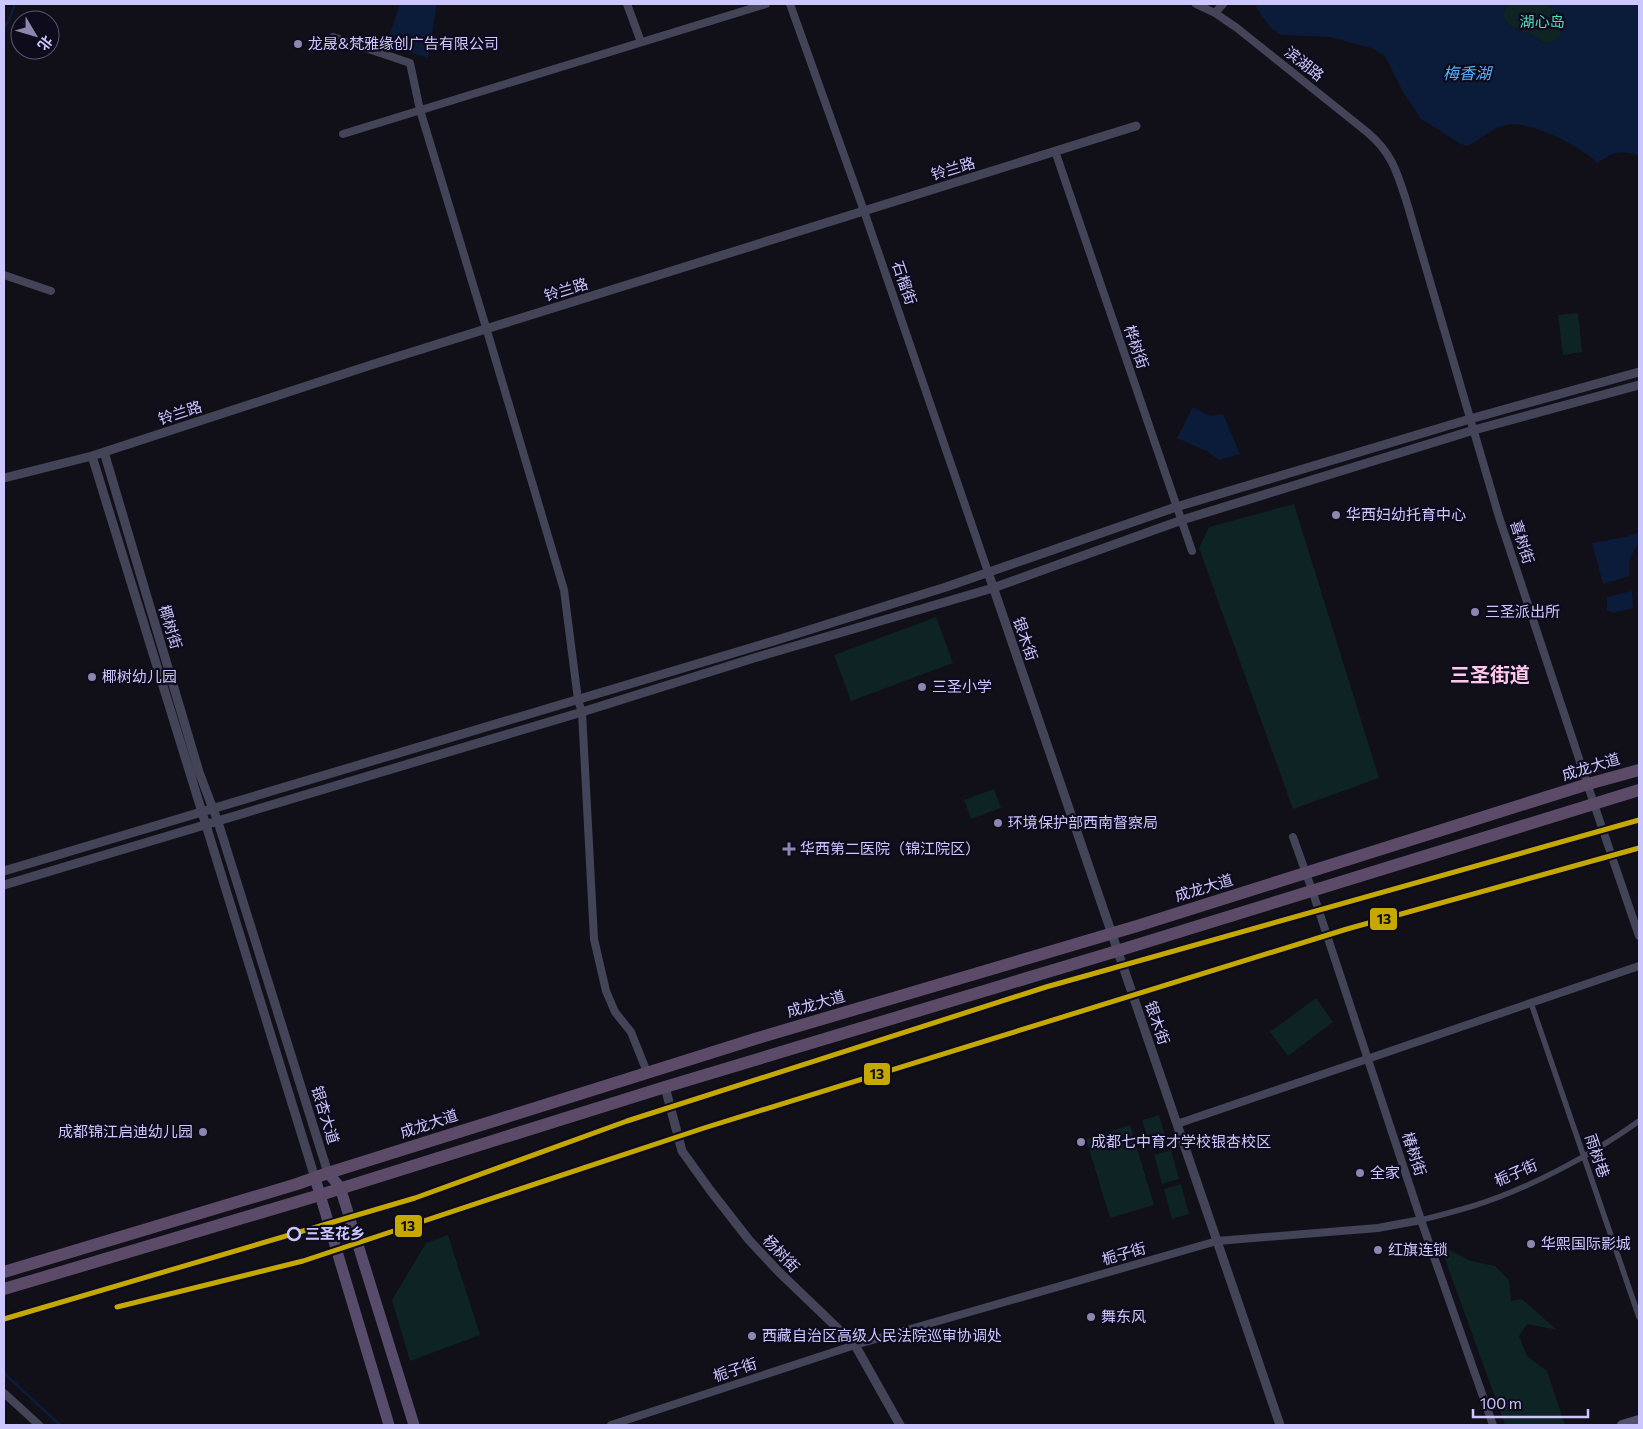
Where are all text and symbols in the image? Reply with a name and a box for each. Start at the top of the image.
north arrow [10,10,60,60]
park label: 湖心岛 [1519,12,1565,30]
text: 北 [35,33,57,54]
place label: 龙晟&梵雅缘创广告有限公司 [308,34,499,52]
marker: 龙晟&梵雅缘创广告有限公司 [292,38,304,50]
street label: 滨湖路 [1281,42,1328,84]
water label: 梅香湖 [1443,63,1494,82]
street label: 铃兰路 [929,153,977,183]
street label: 石榴街 [889,258,921,307]
street label: 铃兰路 [542,274,590,304]
street label: 桦树街 [1121,322,1153,371]
street label: 铃兰路 [156,397,204,428]
place label: 华西妇幼托育中心 [1346,505,1466,523]
marker: 华西妇幼托育中心 [1330,509,1342,521]
street label: 喜树街 [1507,518,1538,566]
place label: 三圣派出所 [1485,602,1560,620]
street label: 椰树街 [156,603,186,651]
marker: 三圣派出所 [1469,606,1481,618]
street label: 银木街 [1010,614,1042,663]
district label: 三圣街道 [1450,662,1530,686]
place label: 椰树幼儿园 [102,667,177,685]
marker: 椰树幼儿园 [86,671,98,683]
place label: 三圣小学 [932,677,992,695]
marker: 三圣小学 [916,681,928,693]
street label: 成龙大道 [1559,749,1622,783]
place label: 环境保护部西南督察局 [1008,813,1158,831]
marker: 环境保护部西南督察局 [992,817,1004,829]
place label: 华西第二医院（锦江院区） [800,839,980,857]
marker: 华西第二医院（锦江院区） [782,842,796,856]
street label: 成龙大道 [1172,870,1235,904]
line badge: 13 [1369,907,1398,931]
text: 13 [1377,910,1391,927]
street label: 成龙大道 [784,986,847,1020]
street label: 银木街 [1142,998,1174,1047]
line badge: 13 [863,1062,891,1086]
text: 13 [870,1065,884,1082]
street label: 银杏大道 [309,1083,343,1146]
street label: 成龙大道 [397,1105,460,1141]
place label: 成都锦江启迪幼儿园 [58,1122,193,1140]
marker: 成都锦江启迪幼儿园 [197,1126,209,1138]
street label: 椿树街 [1399,1130,1430,1178]
street label: 雨树巷 [1582,1131,1614,1180]
place label: 成都七中育才学校银杏校区 [1091,1132,1271,1150]
marker: 成都七中育才学校银杏校区 [1075,1136,1087,1148]
street label: 栀子街 [1491,1155,1540,1189]
place label: 全家 [1370,1163,1400,1181]
marker: 全家 [1354,1167,1366,1179]
line badge: 13 [394,1214,423,1238]
text: 13 [401,1217,415,1234]
place label: 三圣花乡 [305,1224,365,1242]
marker: 三圣花乡 [287,1227,301,1241]
street label: 杨树街 [760,1231,804,1276]
place label: 华熙国际影城 [1541,1234,1631,1252]
street label: 栀子街 [1100,1238,1148,1268]
marker: 华熙国际影城 [1525,1238,1537,1250]
place label: 红旗连锁 [1388,1240,1448,1258]
marker: 红旗连锁 [1372,1244,1384,1256]
place label: 舞东风 [1101,1307,1146,1325]
marker: 舞东风 [1085,1311,1097,1323]
place label: 西藏自治区高级人民法院巡审协调处 [762,1326,1002,1344]
marker: 西藏自治区高级人民法院巡审协调处 [746,1330,758,1342]
street label: 栀子街 [711,1354,759,1385]
scale bar [1473,1386,1588,1418]
text: 100 m [1480,1394,1522,1412]

